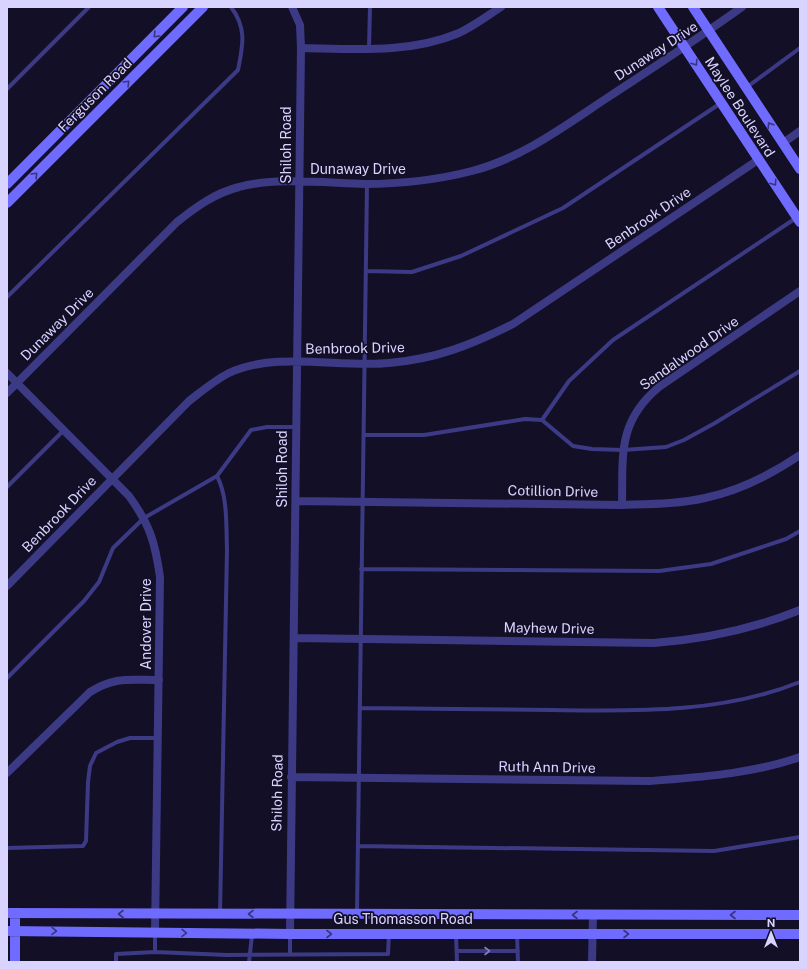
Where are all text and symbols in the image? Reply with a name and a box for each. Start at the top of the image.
street label: Dunaway Drive [611,18,701,84]
one-way arrow [153,30,161,38]
street label: Maylee Boulevard [702,54,778,160]
street label: Ferguson Road [55,55,135,135]
one-way arrow [690,59,697,66]
one-way arrow [122,80,130,88]
street label: Shiloh Road [278,106,294,184]
one-way arrow [768,122,775,129]
street label: Dunaway Drive [310,161,406,177]
one-way arrow [30,172,38,180]
one-way arrow [769,179,777,186]
street label: Benbrook Drive [602,183,694,253]
street label: Dunaway Drive [17,284,97,364]
street label: Sandalwood Drive [636,313,742,393]
street label: Benbrook Drive [305,339,405,357]
street label: Shiloh Road [274,430,290,508]
street label: Benbrook Drive [19,473,99,555]
street label: Cotillion Drive [507,482,599,500]
street label: Andover Drive [138,578,154,670]
street label: Mayhew Drive [503,619,595,637]
street label: Shiloh Road [268,754,286,832]
street label: Ruth Ann Drive [498,758,596,776]
one-way arrow [118,910,124,918]
one-way arrow [248,910,254,918]
street label: Gus Thomasson Road [333,911,473,927]
one-way arrow [572,911,578,919]
one-way arrow [730,911,736,919]
north arrow [751,913,791,953]
text: N [767,917,775,929]
one-way arrow [51,927,57,935]
one-way arrow [181,929,187,937]
one-way arrow [326,930,332,938]
one-way arrow [623,930,629,938]
one-way arrow [484,947,490,955]

